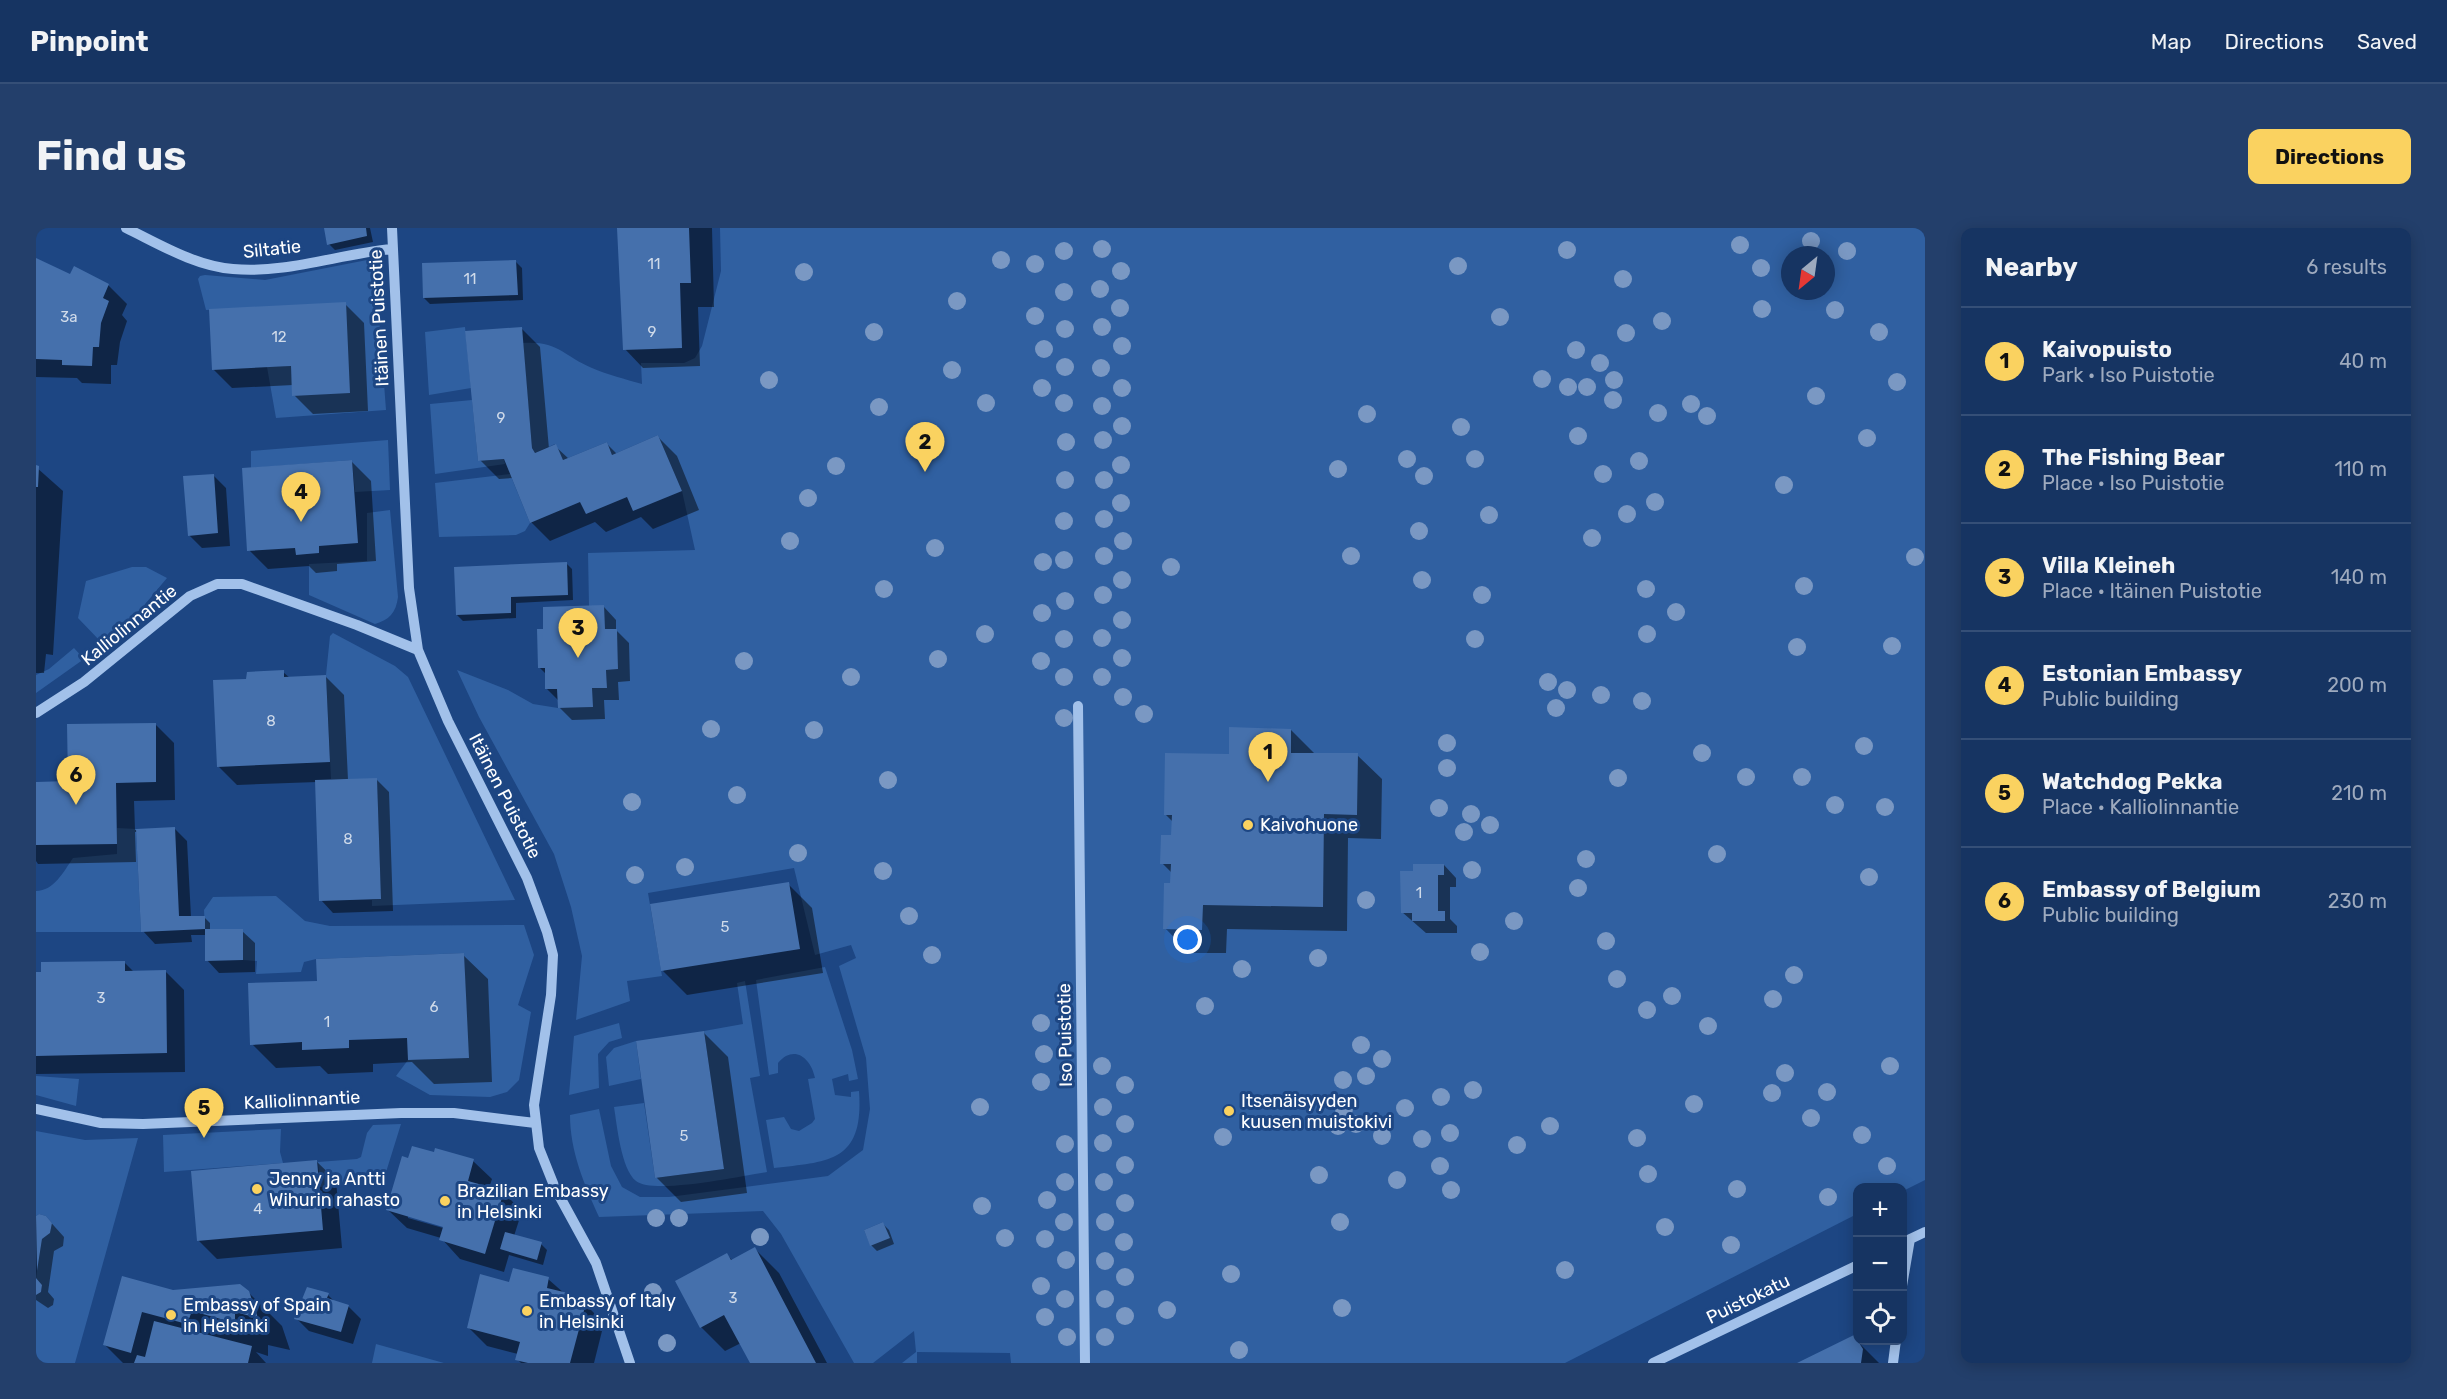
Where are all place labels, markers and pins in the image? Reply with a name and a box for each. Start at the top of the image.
pin: 2 [906,422,944,472]
pin: 4 [282,472,320,522]
pin: 3 [558,608,598,658]
pin: 1 [1248,732,1288,782]
pin: 6 [56,756,96,805]
place label: Kaivohuone [1260,814,1358,836]
marker: Kaivohuone [1241,818,1255,832]
pin: 5 [184,1088,224,1138]
place label: Itsenäisyyden kuusen muistokivi [1241,1090,1392,1133]
marker: Itsenäisyyden kuusen muistokivi [1222,1104,1236,1118]
place label: Jenny ja Antti Wihurin rahasto [269,1168,400,1211]
place label: Brazilian Embassy in Helsinki [457,1180,609,1223]
marker: Jenny ja Antti Wihurin rahasto [250,1182,264,1196]
marker: Brazilian Embassy in Helsinki [438,1194,452,1208]
place label: Embassy of Italy in Helsinki [539,1290,676,1333]
place label: Embassy of Spain in Helsinki [183,1294,331,1337]
marker: Embassy of Italy in Helsinki [520,1304,534,1318]
marker: Embassy of Spain in Helsinki [164,1308,178,1322]

